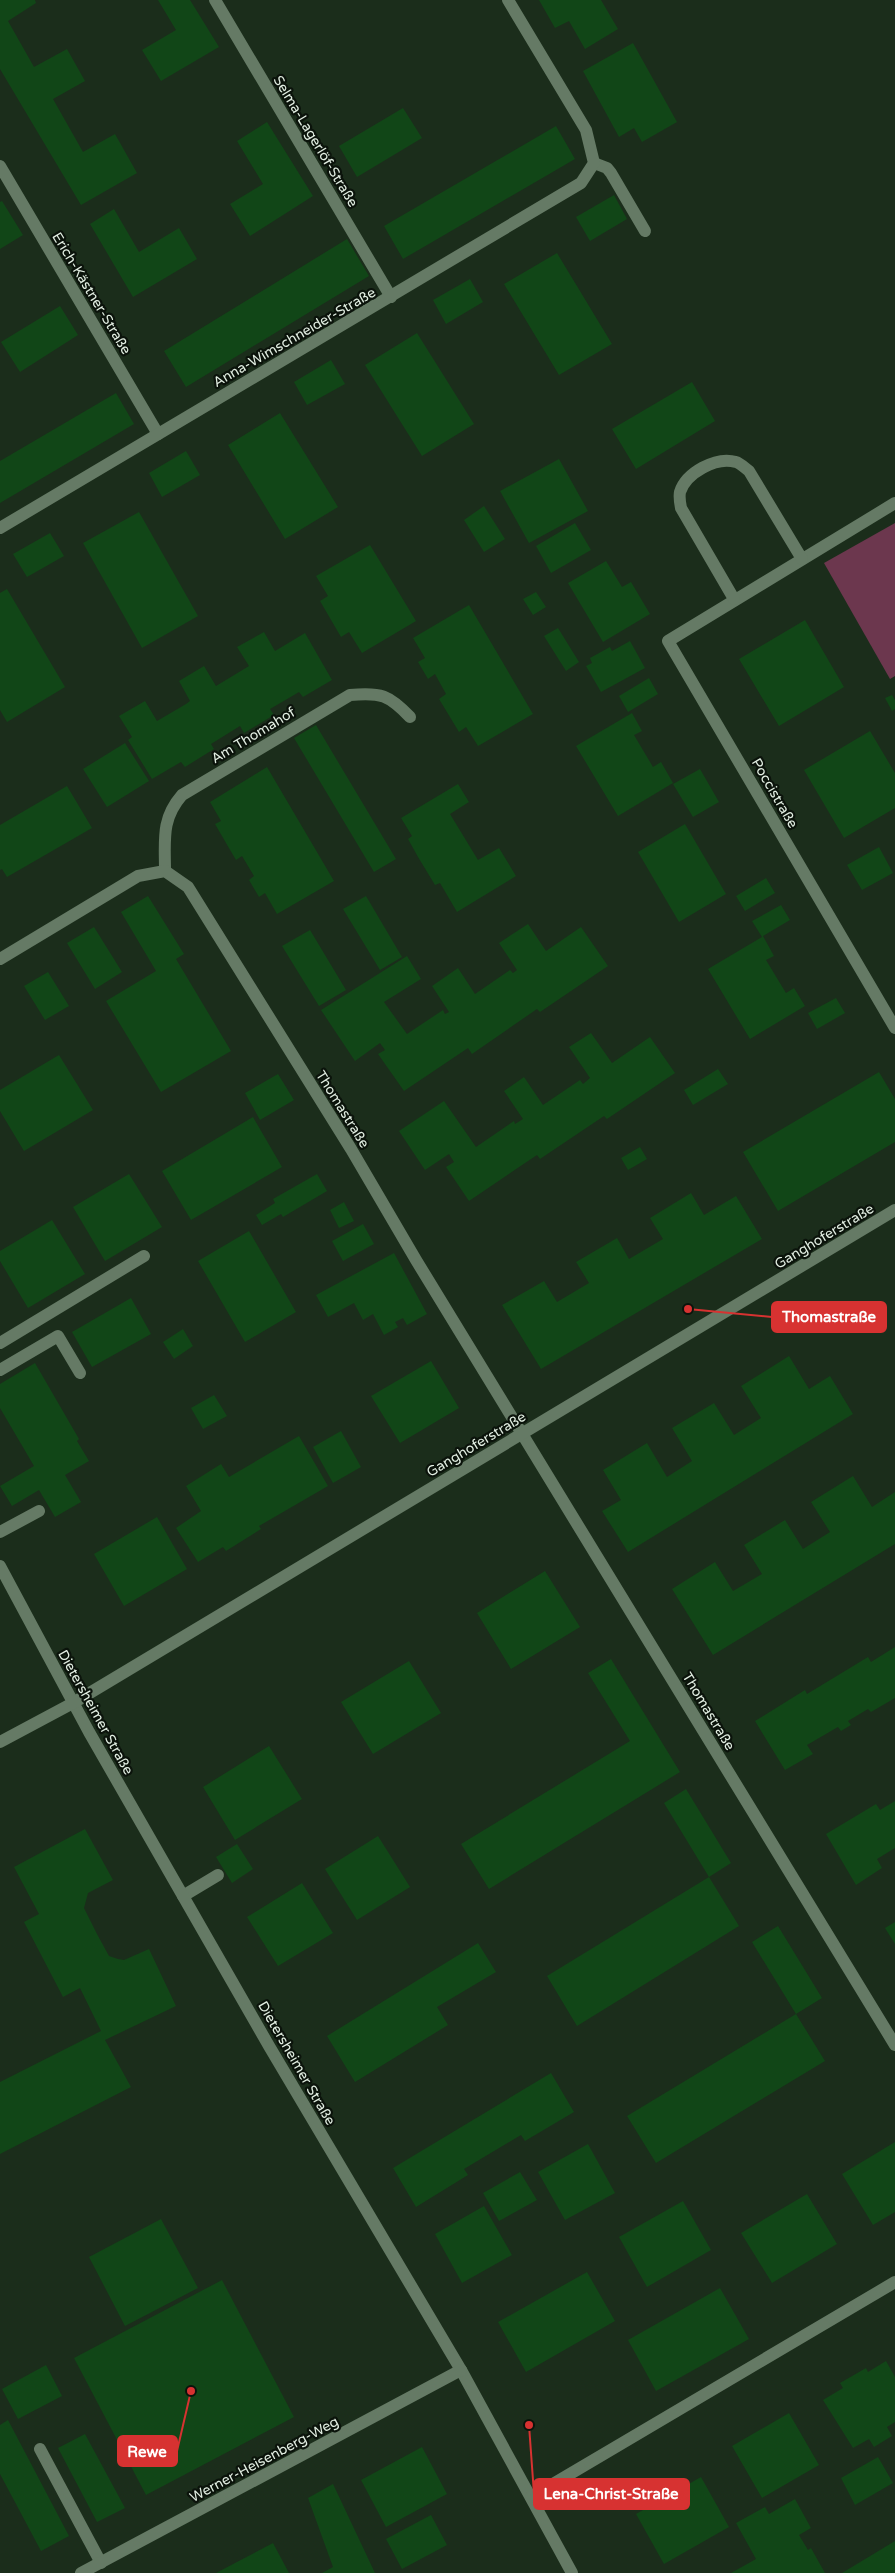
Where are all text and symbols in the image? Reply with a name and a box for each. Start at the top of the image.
street label: Selma-Lagerlöf-Straße [270,73,362,210]
street label: Erich-Kästner-Straße [48,229,135,357]
street label: Anna-Wimschneider-Straße [210,284,379,391]
street label: Am Thomahof [208,703,299,767]
street label: Poccistraße [748,755,801,831]
street label: Thomastraße [312,1067,373,1151]
street label: Ganghoferstraße [772,1200,877,1273]
callout: Thomastraße [772,1302,886,1332]
text: Thomastraße [781,1308,877,1326]
street label: Ganghoferstraße [424,1408,529,1481]
street label: Dietersheimer Straße [54,1647,137,1778]
street label: Thomastraße [679,1669,739,1753]
street label: Dietersheimer Straße [254,1998,339,2128]
street label: Werner-Heisenberg-Weg [187,2413,342,2506]
callout: Rewe [118,2436,177,2466]
text: Rewe [127,2443,167,2461]
callout: Lena-Christ-Straße [534,2479,689,2509]
text: Lena-Christ-Straße [544,2485,679,2503]

